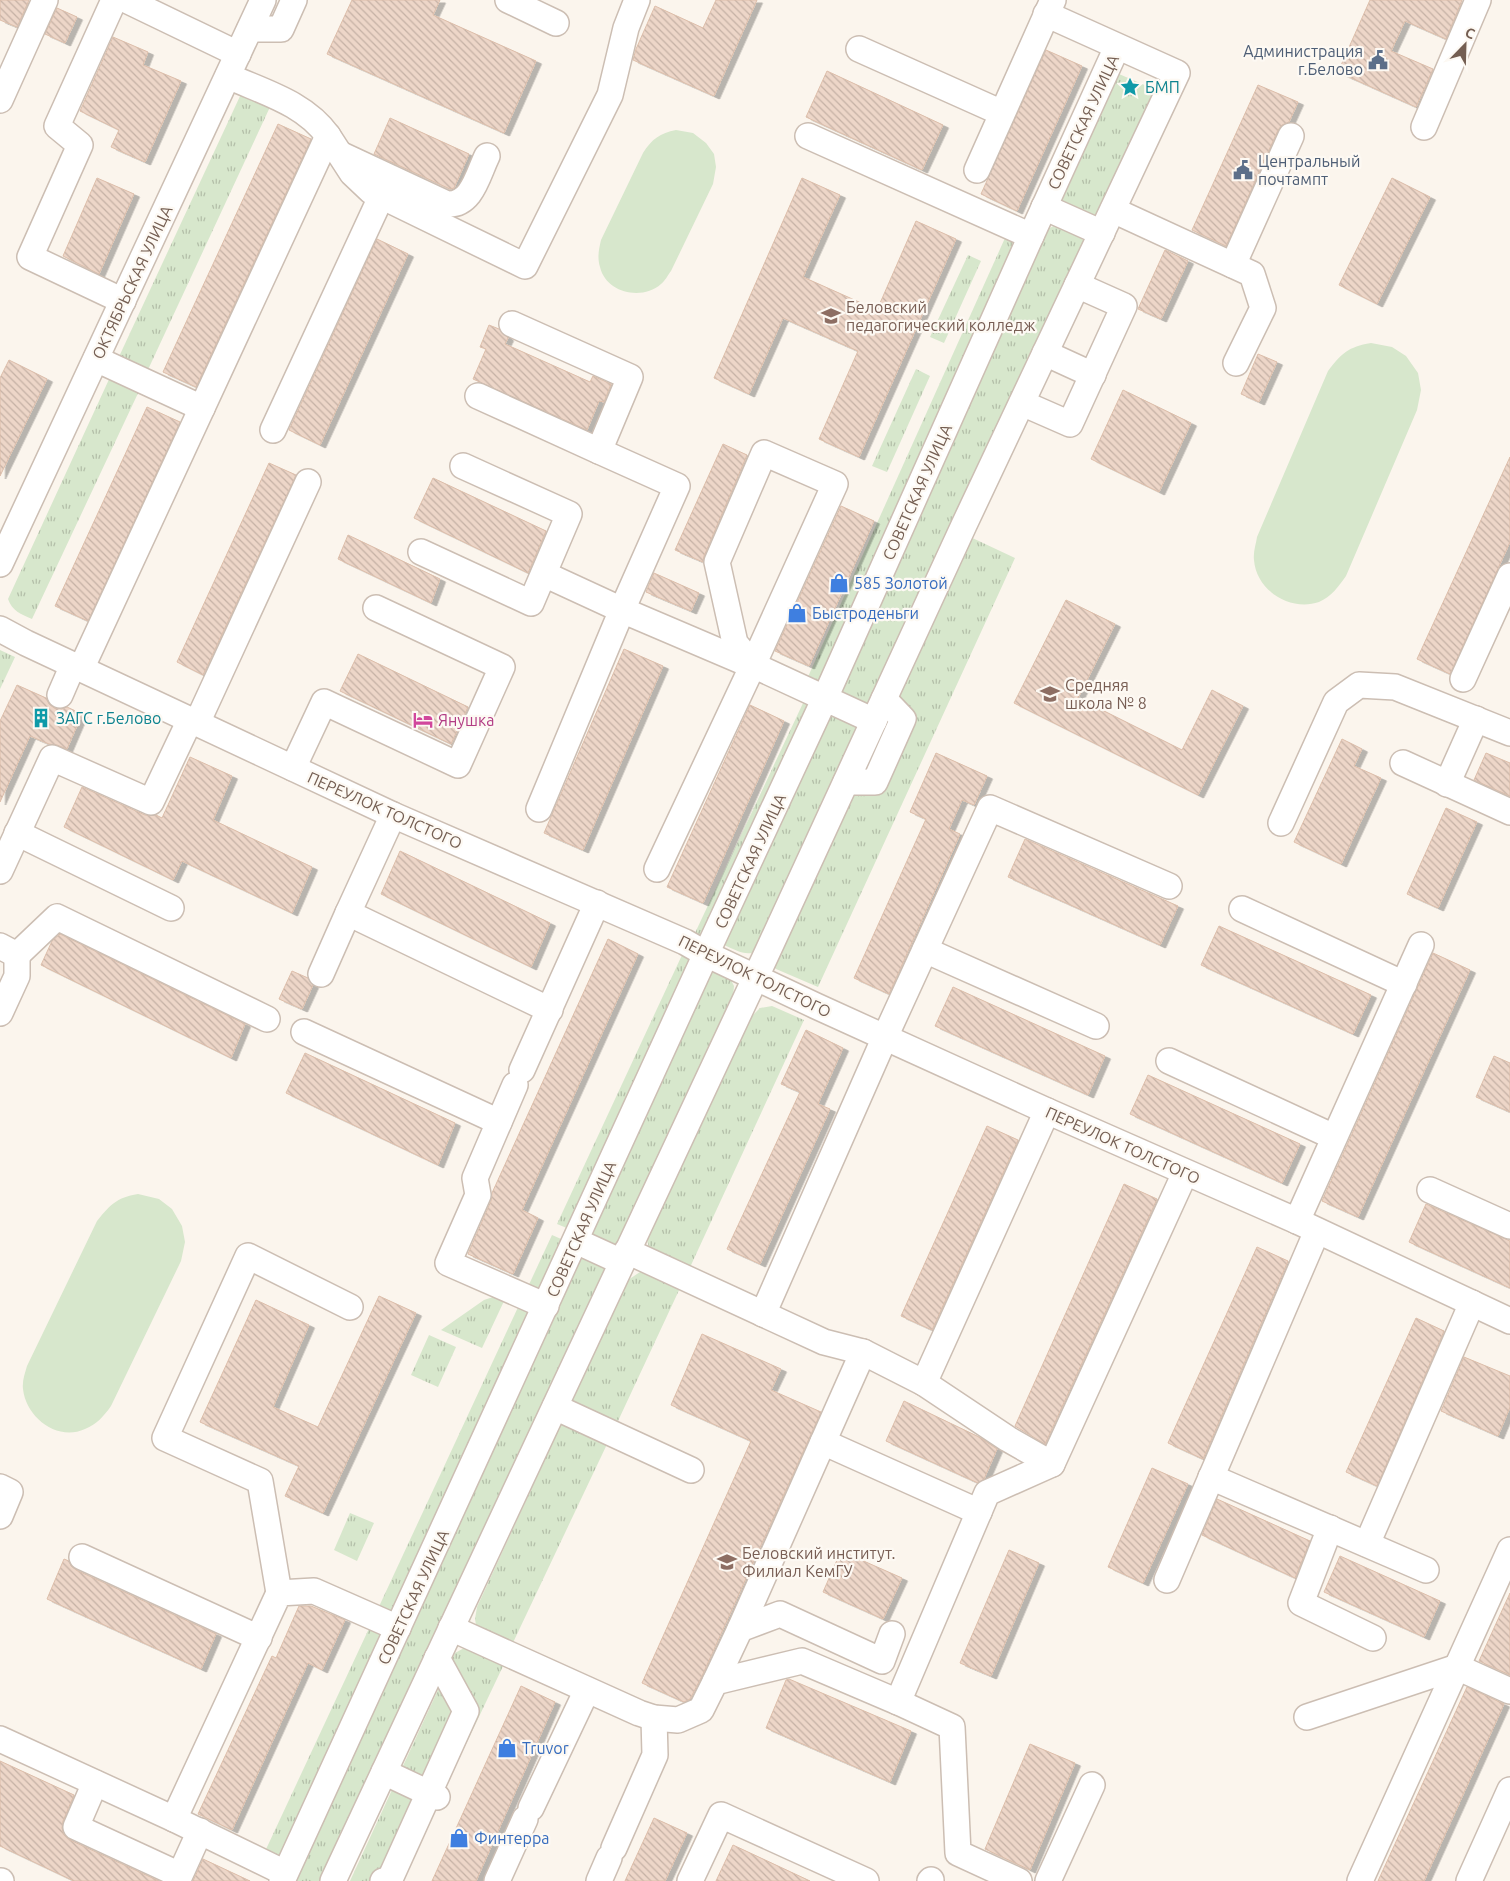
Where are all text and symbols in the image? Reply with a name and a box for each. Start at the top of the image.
north arrow [1440,20,1490,70]
text: С [1463,24,1477,42]
place label: Администрация г.Белово [1243,42,1363,78]
public building icon: Администрация г.Белово [1367,49,1389,71]
street label: СОВЕТСКАЯ УЛИЦА [1044,51,1122,192]
place icon: БМП [1119,76,1141,98]
place label: БМП [1145,78,1180,96]
place label: Центральный почтампт [1258,152,1361,188]
public building icon: Центральный почтампт [1232,159,1254,181]
street label: ОКТЯБРЬСКАЯ УЛИЦА [88,202,176,362]
place label: Беловский педагогический колледж [846,298,1035,334]
school or university icon: Беловский педагогический колледж [820,305,842,327]
street label: СОВЕТСКАЯ УЛИЦА [879,421,955,563]
shop icon: 585 Золотой [828,572,850,594]
place label: 585 Золотой [854,574,948,592]
shop icon: Быстроденьги [786,602,808,624]
place label: Быстроденьги [812,604,919,622]
place label: Средняя школа № 8 [1065,676,1147,712]
school or university icon: Средняя школа № 8 [1039,683,1061,705]
building icon: ЗАГС г.Белово [30,707,52,729]
place label: ЗАГС г.Белово [56,709,161,727]
hotel icon: Янушка [412,709,434,731]
place label: Янушка [438,711,494,729]
street label: ПЕРЕУЛОК ТОЛСТОГО [305,768,465,852]
street label: СОВЕТСКАЯ УЛИЦА [711,790,789,931]
street label: ПЕРЕУЛОК ТОЛСТОГО [676,931,834,1021]
street label: ПЕРЕУЛОК ТОЛСТОГО [1043,1103,1203,1187]
street label: СОВЕТСКАЯ УЛИЦА [543,1158,619,1300]
street label: СОВЕТСКАЯ УЛИЦА [374,1526,452,1667]
place label: Беловский институт. Филиал КемГУ [742,1544,895,1580]
school or university icon: Беловский институт. Филиал КемГУ [716,1551,738,1573]
shop icon: Truvor [496,1737,518,1759]
place label: Truvor [522,1739,569,1757]
shop icon: Финтерра [448,1827,470,1849]
place label: Финтерра [474,1829,549,1847]

